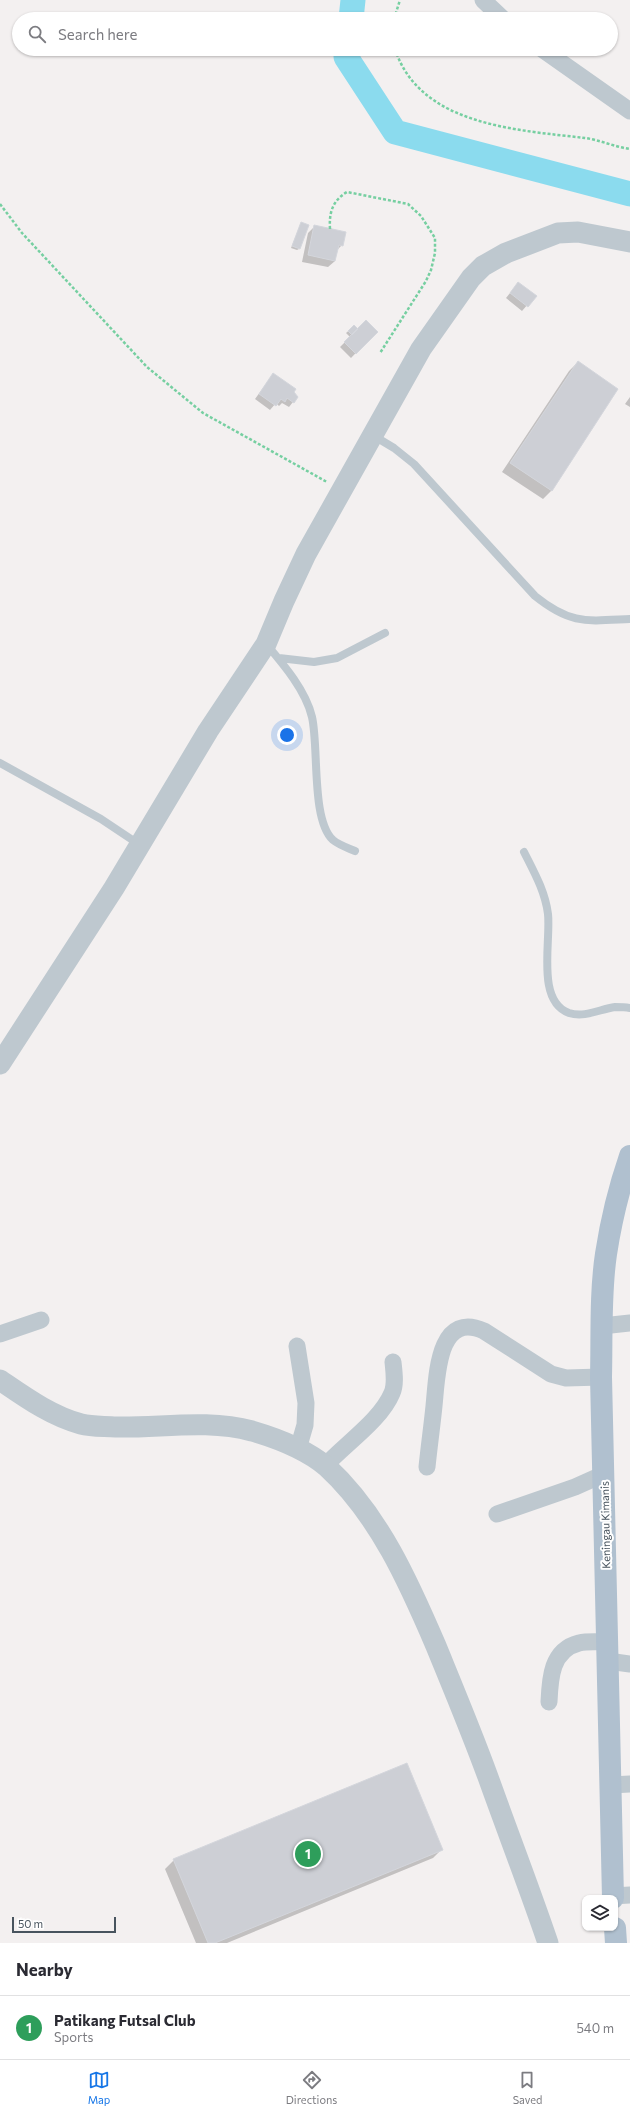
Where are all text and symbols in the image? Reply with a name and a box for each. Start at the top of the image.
search box [12,12,618,56]
icon: search [26,23,48,45]
text: Search here [58,25,137,43]
your location [277,725,297,745]
street label: Keningau Kimanis [598,1481,612,1569]
pin: 1 [295,1839,321,1869]
map controls [582,1895,618,1931]
button: layers [582,1895,618,1931]
scale bar [12,1915,116,1934]
text: 50 m [18,1917,43,1930]
text: Nearby [16,1959,73,1980]
text: Patikang Futsal Club [54,2011,196,2029]
text: 1 [26,2020,32,2036]
text: 540 m [576,2020,614,2036]
text: Sports [54,2029,94,2045]
tab: Map [88,2069,110,2106]
tab: Directions [286,2069,337,2106]
tab: Saved [513,2069,542,2106]

